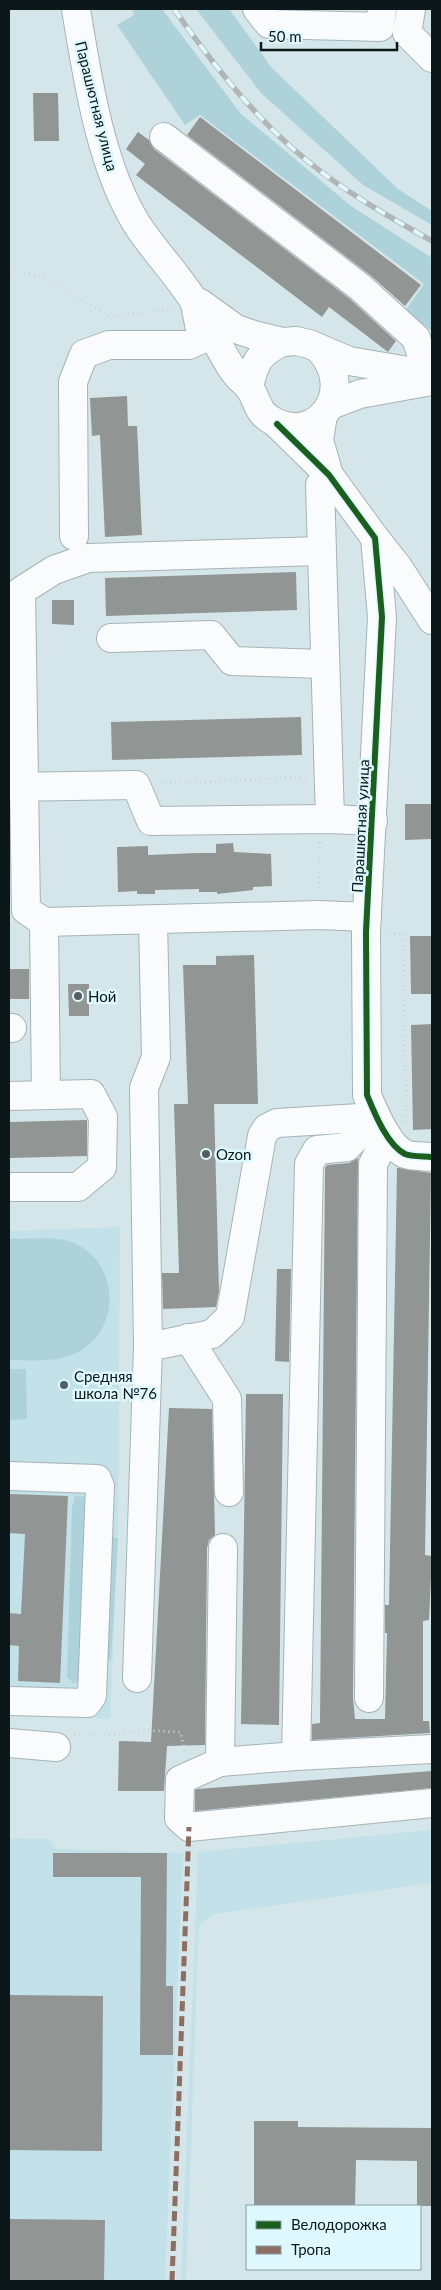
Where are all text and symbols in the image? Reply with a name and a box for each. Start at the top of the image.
scale bar [261,20,397,52]
text: 50 m [268,27,302,45]
street label: Парашютная улица [72,39,122,173]
street label: Парашютная улица [348,759,372,893]
place label: Ной [88,987,116,1005]
marker: Ной [72,990,84,1002]
place label: Ozon [216,1145,251,1163]
marker: Ozon [200,1148,212,1160]
place label: Средняя школа №76 [74,1367,157,1402]
marker: Средняя школа №76 [58,1379,70,1391]
legend [246,2205,421,2270]
text: Велодорожка [291,2215,387,2233]
text: Тропа [291,2240,331,2258]

